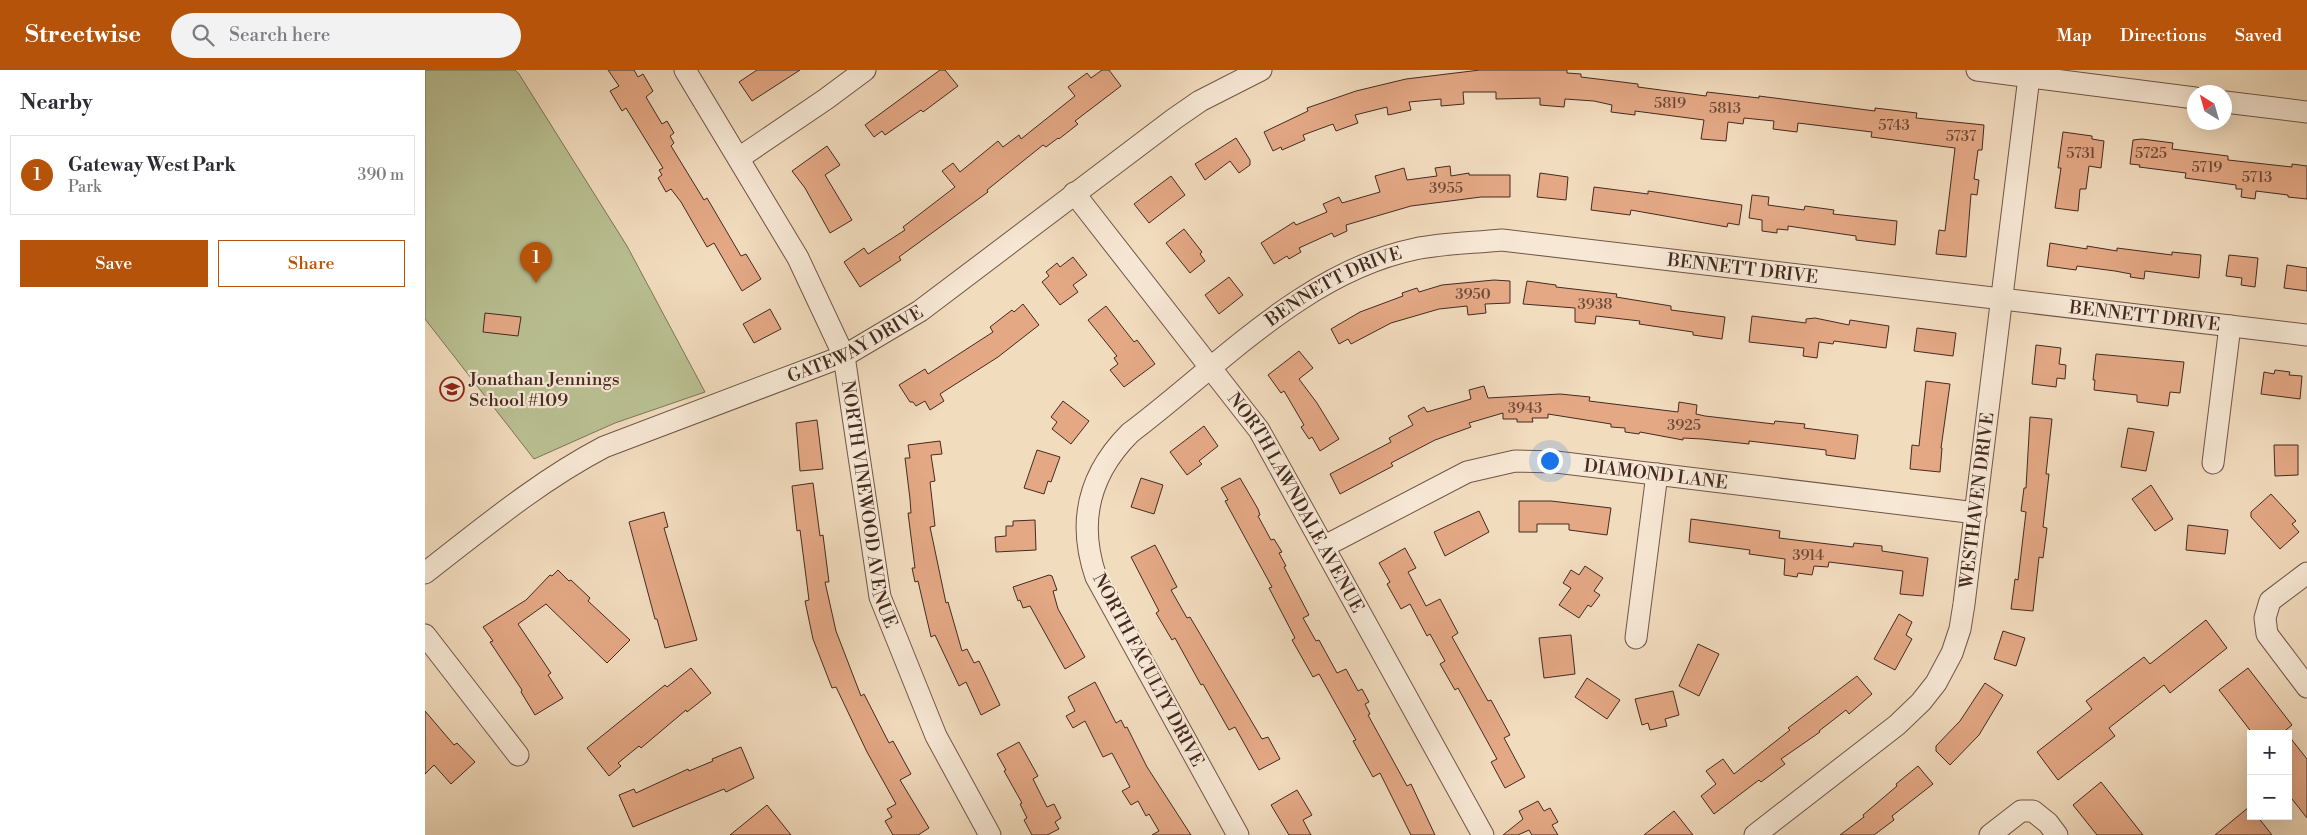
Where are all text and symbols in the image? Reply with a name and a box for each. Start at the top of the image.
search box [171,13,521,58]
text: Streetwise [25,20,141,50]
icon: search [189,21,217,49]
text: Search here [229,23,330,47]
text: Map [2056,24,2092,47]
text: Directions [2120,24,2207,47]
text: Saved [2235,24,2282,47]
north arrow [2187,85,2232,130]
text: Nearby [20,90,93,116]
house number: 5819 [1654,94,1686,113]
house number: 5813 [1709,99,1741,118]
house number: 5743 [1878,116,1910,135]
house number: 5737 [1946,127,1977,146]
house number: 5731 [2066,144,2096,163]
house number: 5725 [2135,144,2167,163]
text: Gateway West Park [68,153,236,177]
house number: 5719 [2192,158,2222,177]
text: 1 [33,165,41,185]
text: 390 m [358,165,404,185]
house number: 5713 [2242,168,2272,187]
text: Park [68,177,101,197]
house number: 3955 [1429,179,1463,198]
button: Save [20,240,208,287]
button: Share [218,240,405,287]
street label: BENNETT DRIVE [1260,241,1404,332]
pin: 1 [520,242,552,283]
street label: BENNETT DRIVE [1665,248,1820,289]
house number: 3950 [1455,285,1491,304]
house number: 3938 [1578,295,1612,314]
street label: BENNETT DRIVE [2067,295,2222,336]
street label: GATEWAY DRIVE [784,300,927,388]
place label: Jonathan Jennings School #109 [468,368,620,412]
school or university icon: Jonathan Jennings School #109 [439,376,465,402]
street label: NORTH VINEWOOD AVENUE [836,379,903,631]
street label: NORTH LAWNDALE AVENUE [1223,388,1369,617]
house number: 3943 [1508,399,1542,418]
street label: WESTHAVEN DRIVE [1954,411,1999,591]
house number: 3925 [1667,416,1701,435]
your location [1537,448,1563,474]
street label: DIAMOND LANE [1583,454,1729,494]
house number: 3914 [1792,546,1824,565]
street label: NORTH FACULTY DRIVE [1087,569,1209,771]
map controls [2247,730,2292,820]
button: + [2247,730,2292,775]
button: − [2247,775,2292,820]

